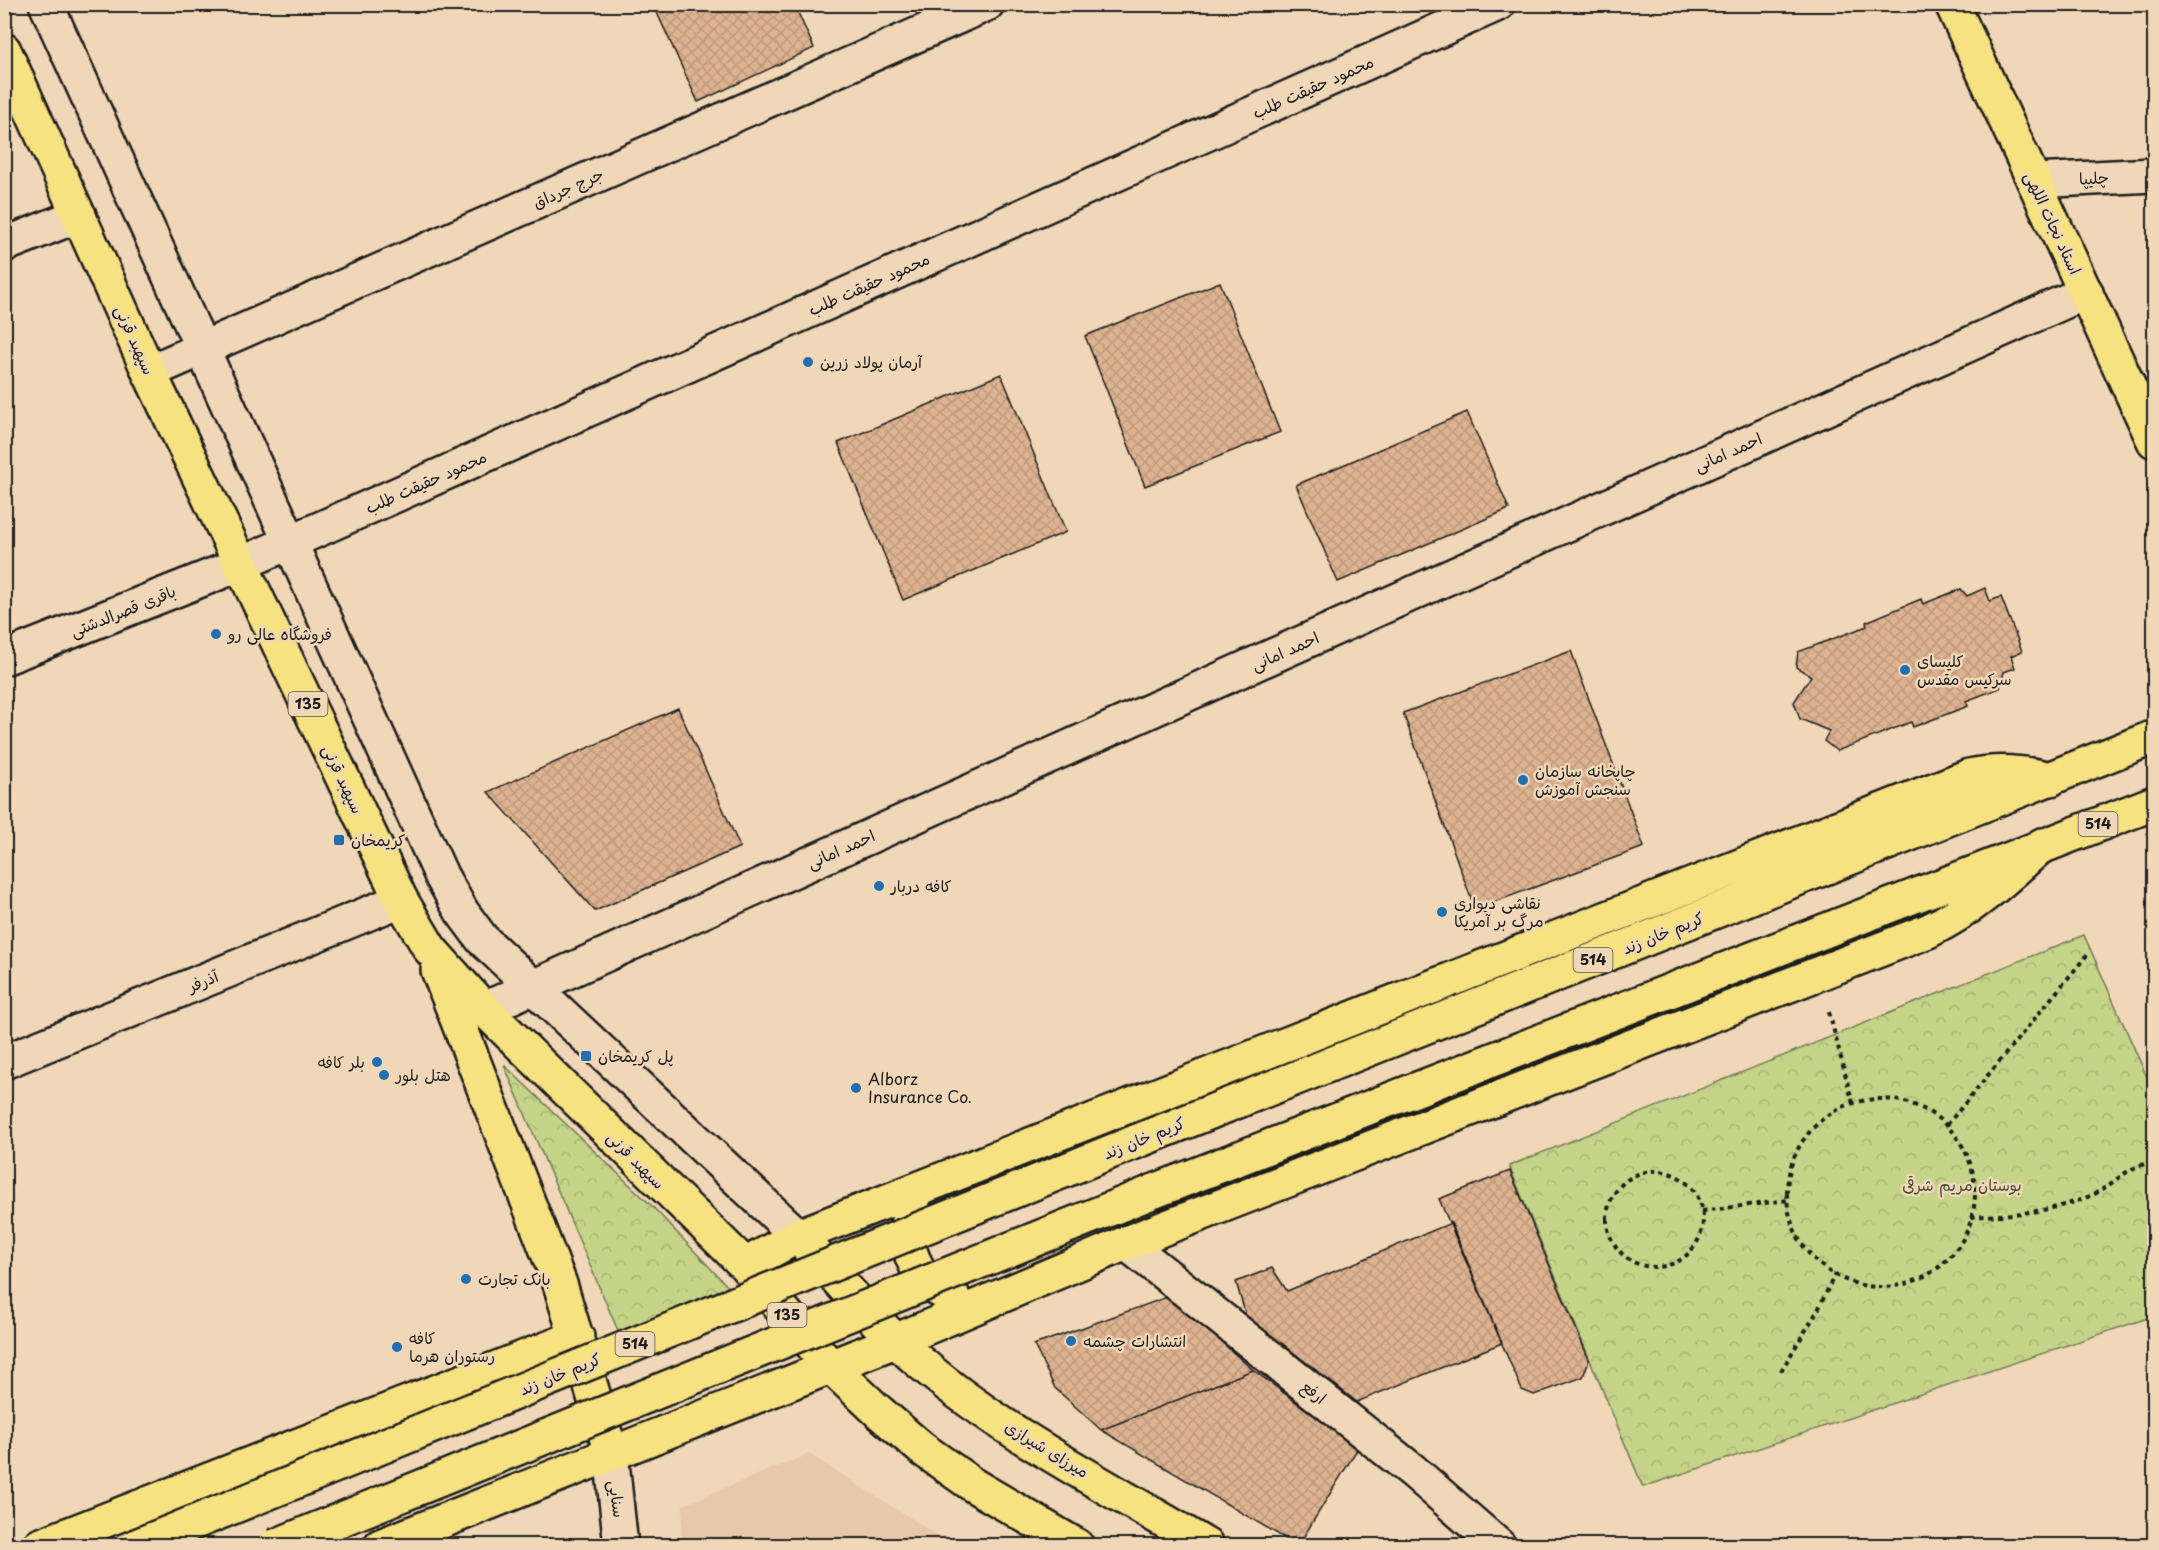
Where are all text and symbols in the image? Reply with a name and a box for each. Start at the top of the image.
street label: محمود حقیقت طلب [1248,49,1377,124]
street label: جرج جرداق [528,161,607,213]
street label: چلیپا [2078,164,2110,190]
street label: استاد نجات اللهی [2020,167,2088,278]
street label: محمود حقیقت طلب [804,246,933,321]
street label: سپهبد قرنی [110,301,162,378]
place label: آرمان پولاد زرین [820,349,923,373]
marker: آرمان پولاد زرین [801,355,815,369]
street label: احمد امانی [1690,425,1765,477]
street label: محمود حقیقت طلب [361,444,490,519]
street label: باقری قصرالدشتی [66,578,179,642]
place label: فروشگاه عالی رو [226,621,332,645]
street label: احمد امانی [1247,624,1322,676]
marker: فروشگاه عالی رو [209,627,223,641]
place label: کلیسای سرکیس مقدس [1917,648,2012,690]
marker: کلیسای سرکیس مقدس [1898,663,1912,677]
road number: 135 [288,692,328,716]
street label: سپهبد قرنی [317,740,370,817]
place label: چاپخانه سازمان سنجش آموزش [1535,758,1636,800]
marker: چاپخانه سازمان سنجش آموزش [1516,773,1530,787]
road number: 514 [2078,812,2118,836]
street label: احمد امانی [803,822,878,874]
place label: کریمخان [351,827,405,851]
marker: کریمخان [332,833,346,847]
place label: کافه دربار [890,873,952,897]
marker: کافه دربار [872,879,886,893]
place label: نقاشی دیواری مرگ بر آمریکا [1454,890,1544,932]
marker: نقاشی دیواری مرگ بر آمریکا [1435,905,1449,919]
street label: کریم خان زند [1618,905,1708,961]
road number: 514 [1574,948,1612,972]
street label: آذرفر [182,963,223,998]
place label: پل کریمخان [598,1043,674,1067]
place label: بلر کافه [318,1049,365,1073]
marker: پل کریمخان [579,1049,593,1063]
marker: بلر کافه [370,1055,384,1069]
place label: هتل بلور [394,1062,451,1086]
place label: Alborz Insurance Co. [868,1066,972,1108]
marker: هتل بلور [377,1068,391,1082]
marker: Alborz Insurance Co. [849,1081,863,1095]
street label: کریم خان زند [1099,1110,1189,1166]
street label: سپهبد قرنی [602,1125,671,1194]
park label: بوستان مریم شرقی [1902,1172,2022,1198]
place label: بانک تجارت [478,1266,551,1290]
marker: بانک تجارت [459,1272,473,1286]
road number: 135 [768,1303,806,1327]
place label: کافه رستوران هرما [409,1325,495,1367]
place label: انتشارات چشمه [1083,1328,1186,1352]
road number: 514 [616,1332,654,1356]
marker: انتشارات چشمه [1064,1334,1078,1348]
marker: کافه رستوران هرما [390,1340,404,1354]
street label: کریم خان زند [515,1346,605,1402]
street label: ارفع [1296,1374,1332,1410]
street label: میرزای شیرازی [1001,1414,1094,1483]
street label: سنایی [604,1479,632,1519]

